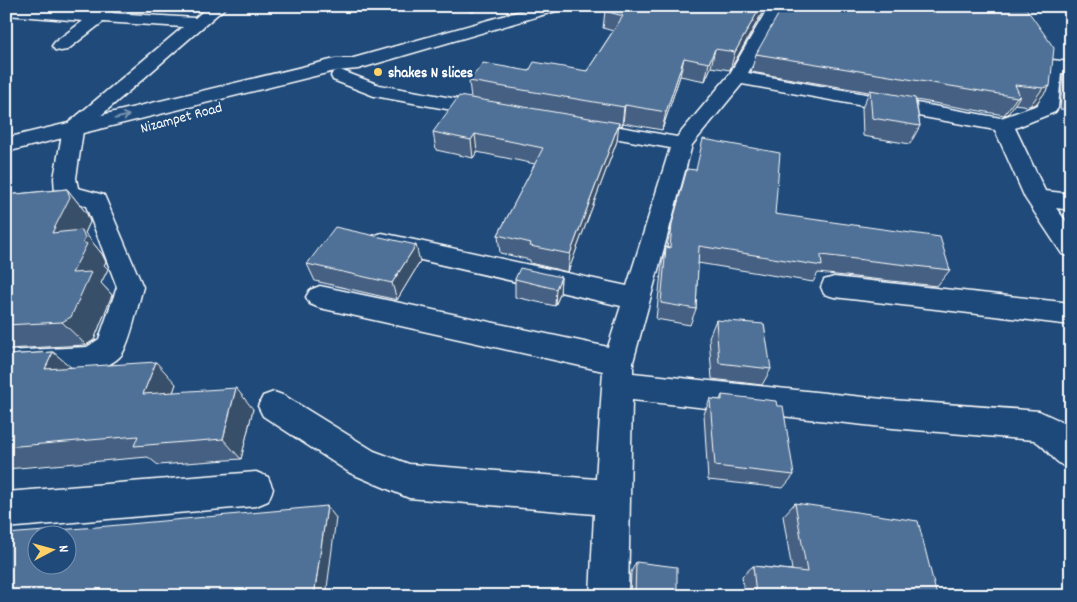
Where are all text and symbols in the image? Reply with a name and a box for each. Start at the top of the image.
place label: shakes N slices [388,63,473,85]
marker: shakes N slices [372,66,384,78]
street label: Nizampet Road [138,97,225,140]
one-way arrow [113,112,129,121]
north arrow [28,524,78,574]
text: N [53,544,73,553]

